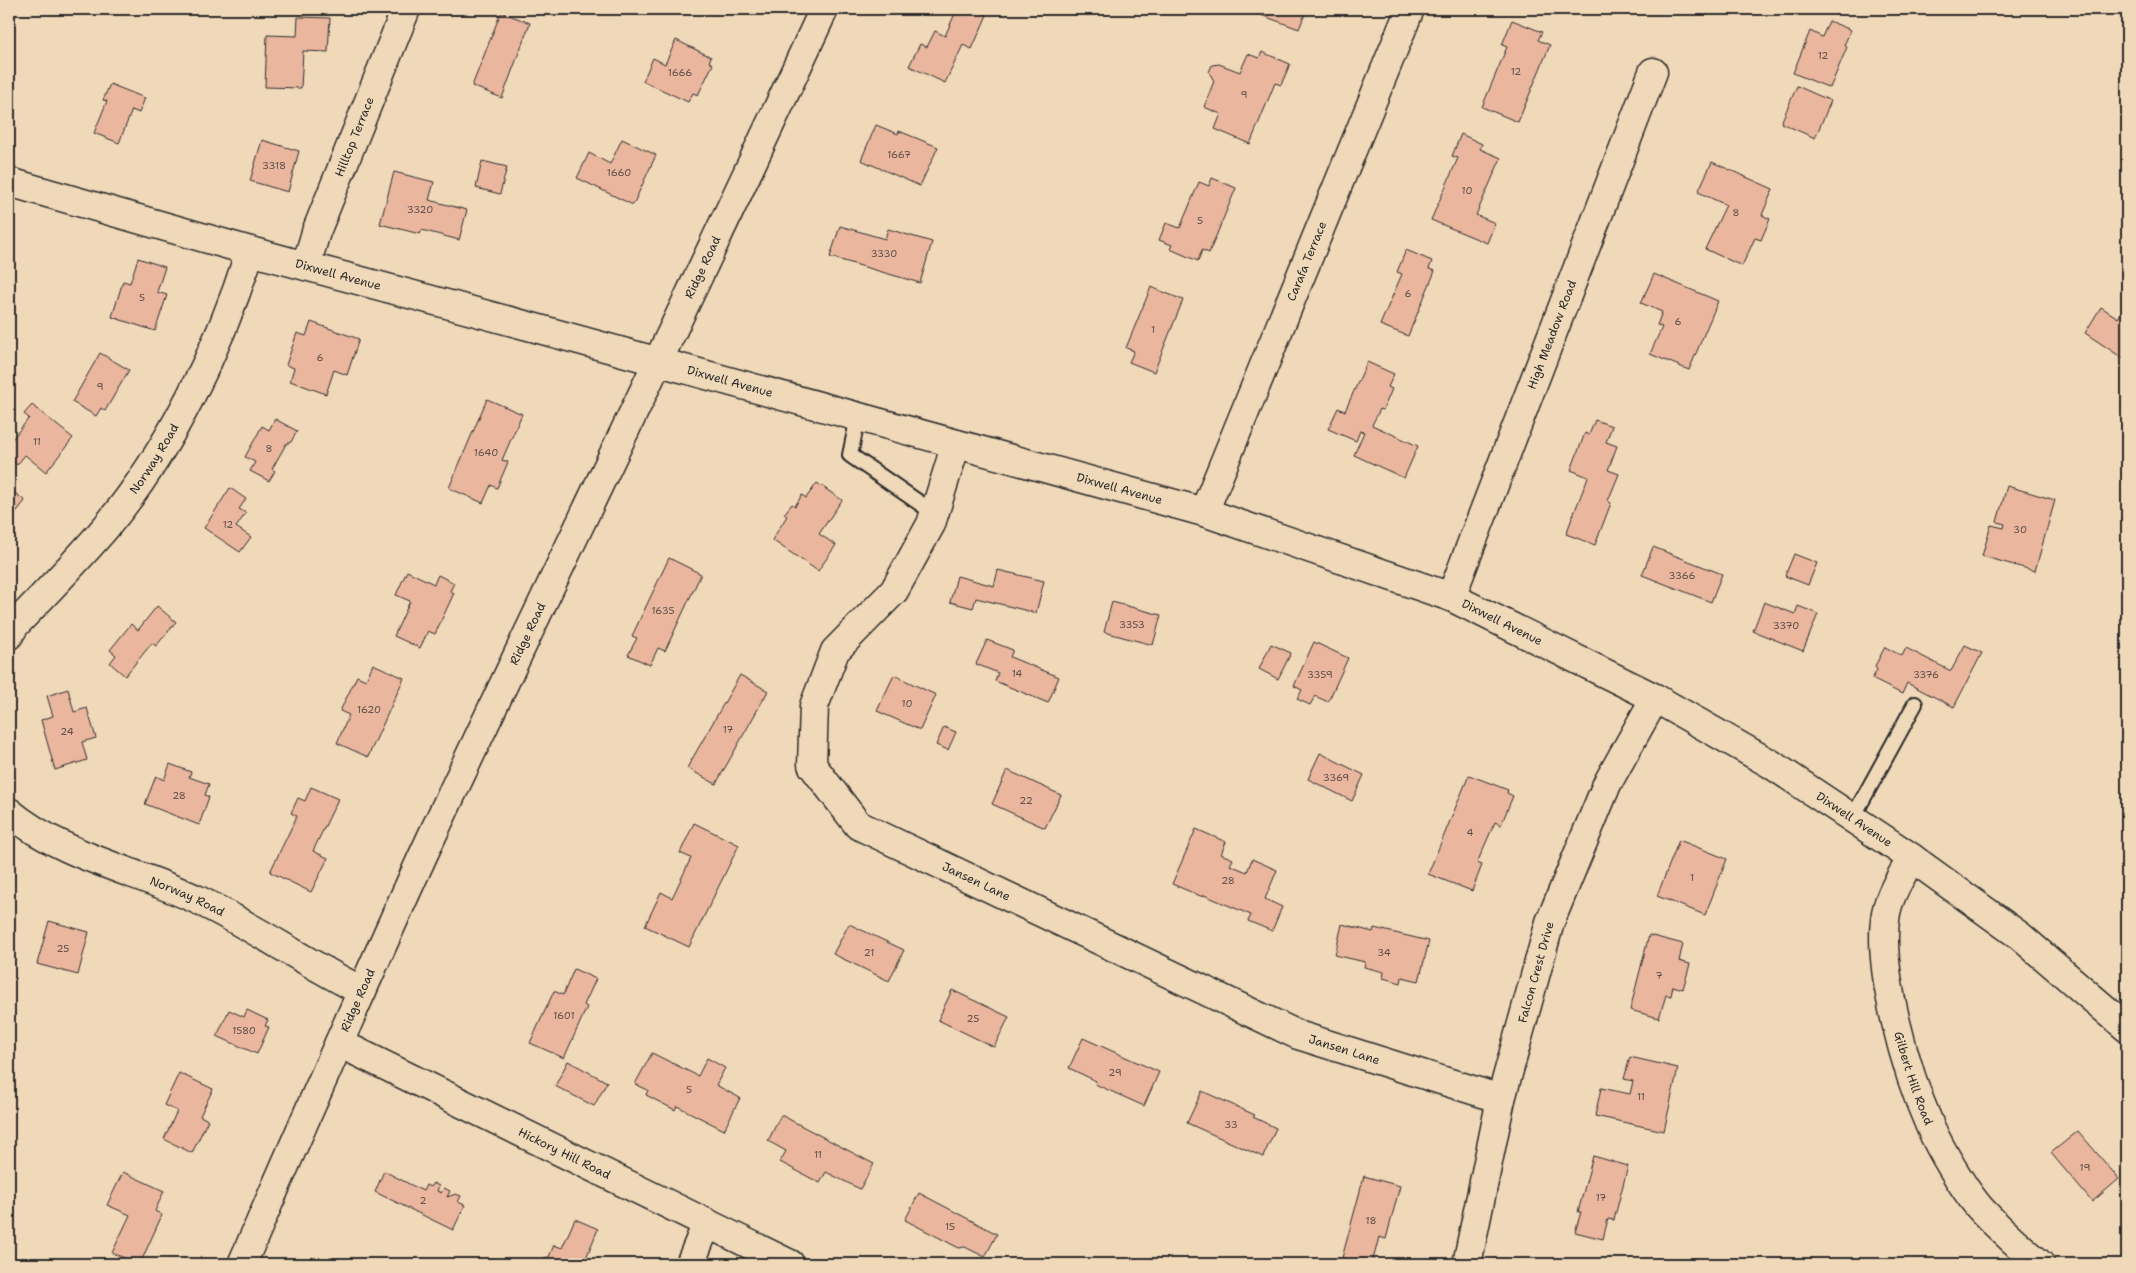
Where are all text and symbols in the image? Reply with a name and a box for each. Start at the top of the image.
house number: 12 [1818,49,1828,62]
house number: 12 [1511,65,1521,78]
house number: 1666 [668,66,692,79]
house number: 9 [1241,88,1248,101]
street label: Hilltop Terrace [331,94,378,179]
house number: 1667 [887,148,911,161]
house number: 3318 [262,159,286,172]
house number: 1660 [607,166,631,179]
house number: 10 [1462,184,1472,197]
house number: 3320 [407,203,433,216]
house number: 8 [1733,206,1740,219]
house number: 5 [1197,214,1203,227]
street label: Carafa Terrace [1283,219,1330,304]
street label: Ridge Road [681,233,725,301]
house number: 3330 [871,247,897,260]
street label: Dixwell Avenue [293,256,383,294]
street label: High Meadow Road [1524,278,1580,392]
house number: 6 [1405,287,1412,300]
house number: 5 [139,291,145,304]
house number: 6 [1675,315,1682,328]
house number: 1 [1151,323,1155,336]
house number: 6 [317,351,324,364]
street label: Dixwell Avenue [685,362,775,401]
house number: 9 [97,380,104,393]
street label: Norway Road [126,420,183,497]
house number: 11 [33,435,41,448]
house number: 8 [266,442,273,455]
house number: 1640 [474,446,498,459]
street label: Dixwell Avenue [1075,469,1164,508]
house number: 12 [223,518,233,531]
house number: 30 [2013,523,2027,536]
house number: 3366 [1669,569,1695,582]
street label: Dixwell Avenue [1459,596,1545,649]
street label: Ridge Road [506,600,550,668]
house number: 1635 [651,604,675,617]
house number: 3353 [1119,618,1145,631]
house number: 3370 [1773,619,1799,632]
house number: 14 [1012,667,1022,680]
house number: 3359 [1307,668,1333,681]
house number: 3376 [1913,668,1939,681]
house number: 10 [902,697,912,710]
house number: 1620 [357,703,381,716]
house number: 17 [723,723,733,736]
house number: 24 [60,725,74,738]
house number: 3369 [1323,771,1349,784]
street label: Dixwell Avenue [1813,788,1896,851]
house number: 28 [172,789,186,802]
house number: 22 [1019,794,1033,807]
house number: 4 [1467,826,1474,839]
street label: Jansen Lane [939,858,1013,905]
house number: 1 [1690,871,1694,884]
street label: Norway Road [148,873,228,920]
house number: 28 [1221,874,1235,887]
street label: Falcon Crest Drive [1514,919,1558,1025]
house number: 25 [57,942,69,955]
house number: 21 [864,946,874,959]
house number: 34 [1377,946,1391,959]
street label: Ridge Road [337,966,379,1034]
house number: 7 [1656,969,1663,982]
house number: 1601 [553,1009,575,1022]
house number: 25 [967,1012,979,1025]
house number: 1580 [232,1024,256,1037]
street label: Gilbert Hill Road [1890,1030,1937,1128]
street label: Jansen Lane [1307,1031,1382,1068]
house number: 29 [1108,1066,1122,1079]
house number: 5 [686,1083,692,1096]
house number: 11 [1637,1090,1645,1103]
house number: 33 [1224,1118,1238,1131]
street label: Hickory Hill Road [516,1124,614,1183]
house number: 11 [814,1148,822,1161]
house number: 19 [2080,1161,2090,1174]
house number: 17 [1596,1191,1606,1204]
house number: 2 [420,1194,427,1207]
house number: 18 [1365,1214,1377,1227]
house number: 15 [945,1220,955,1233]

